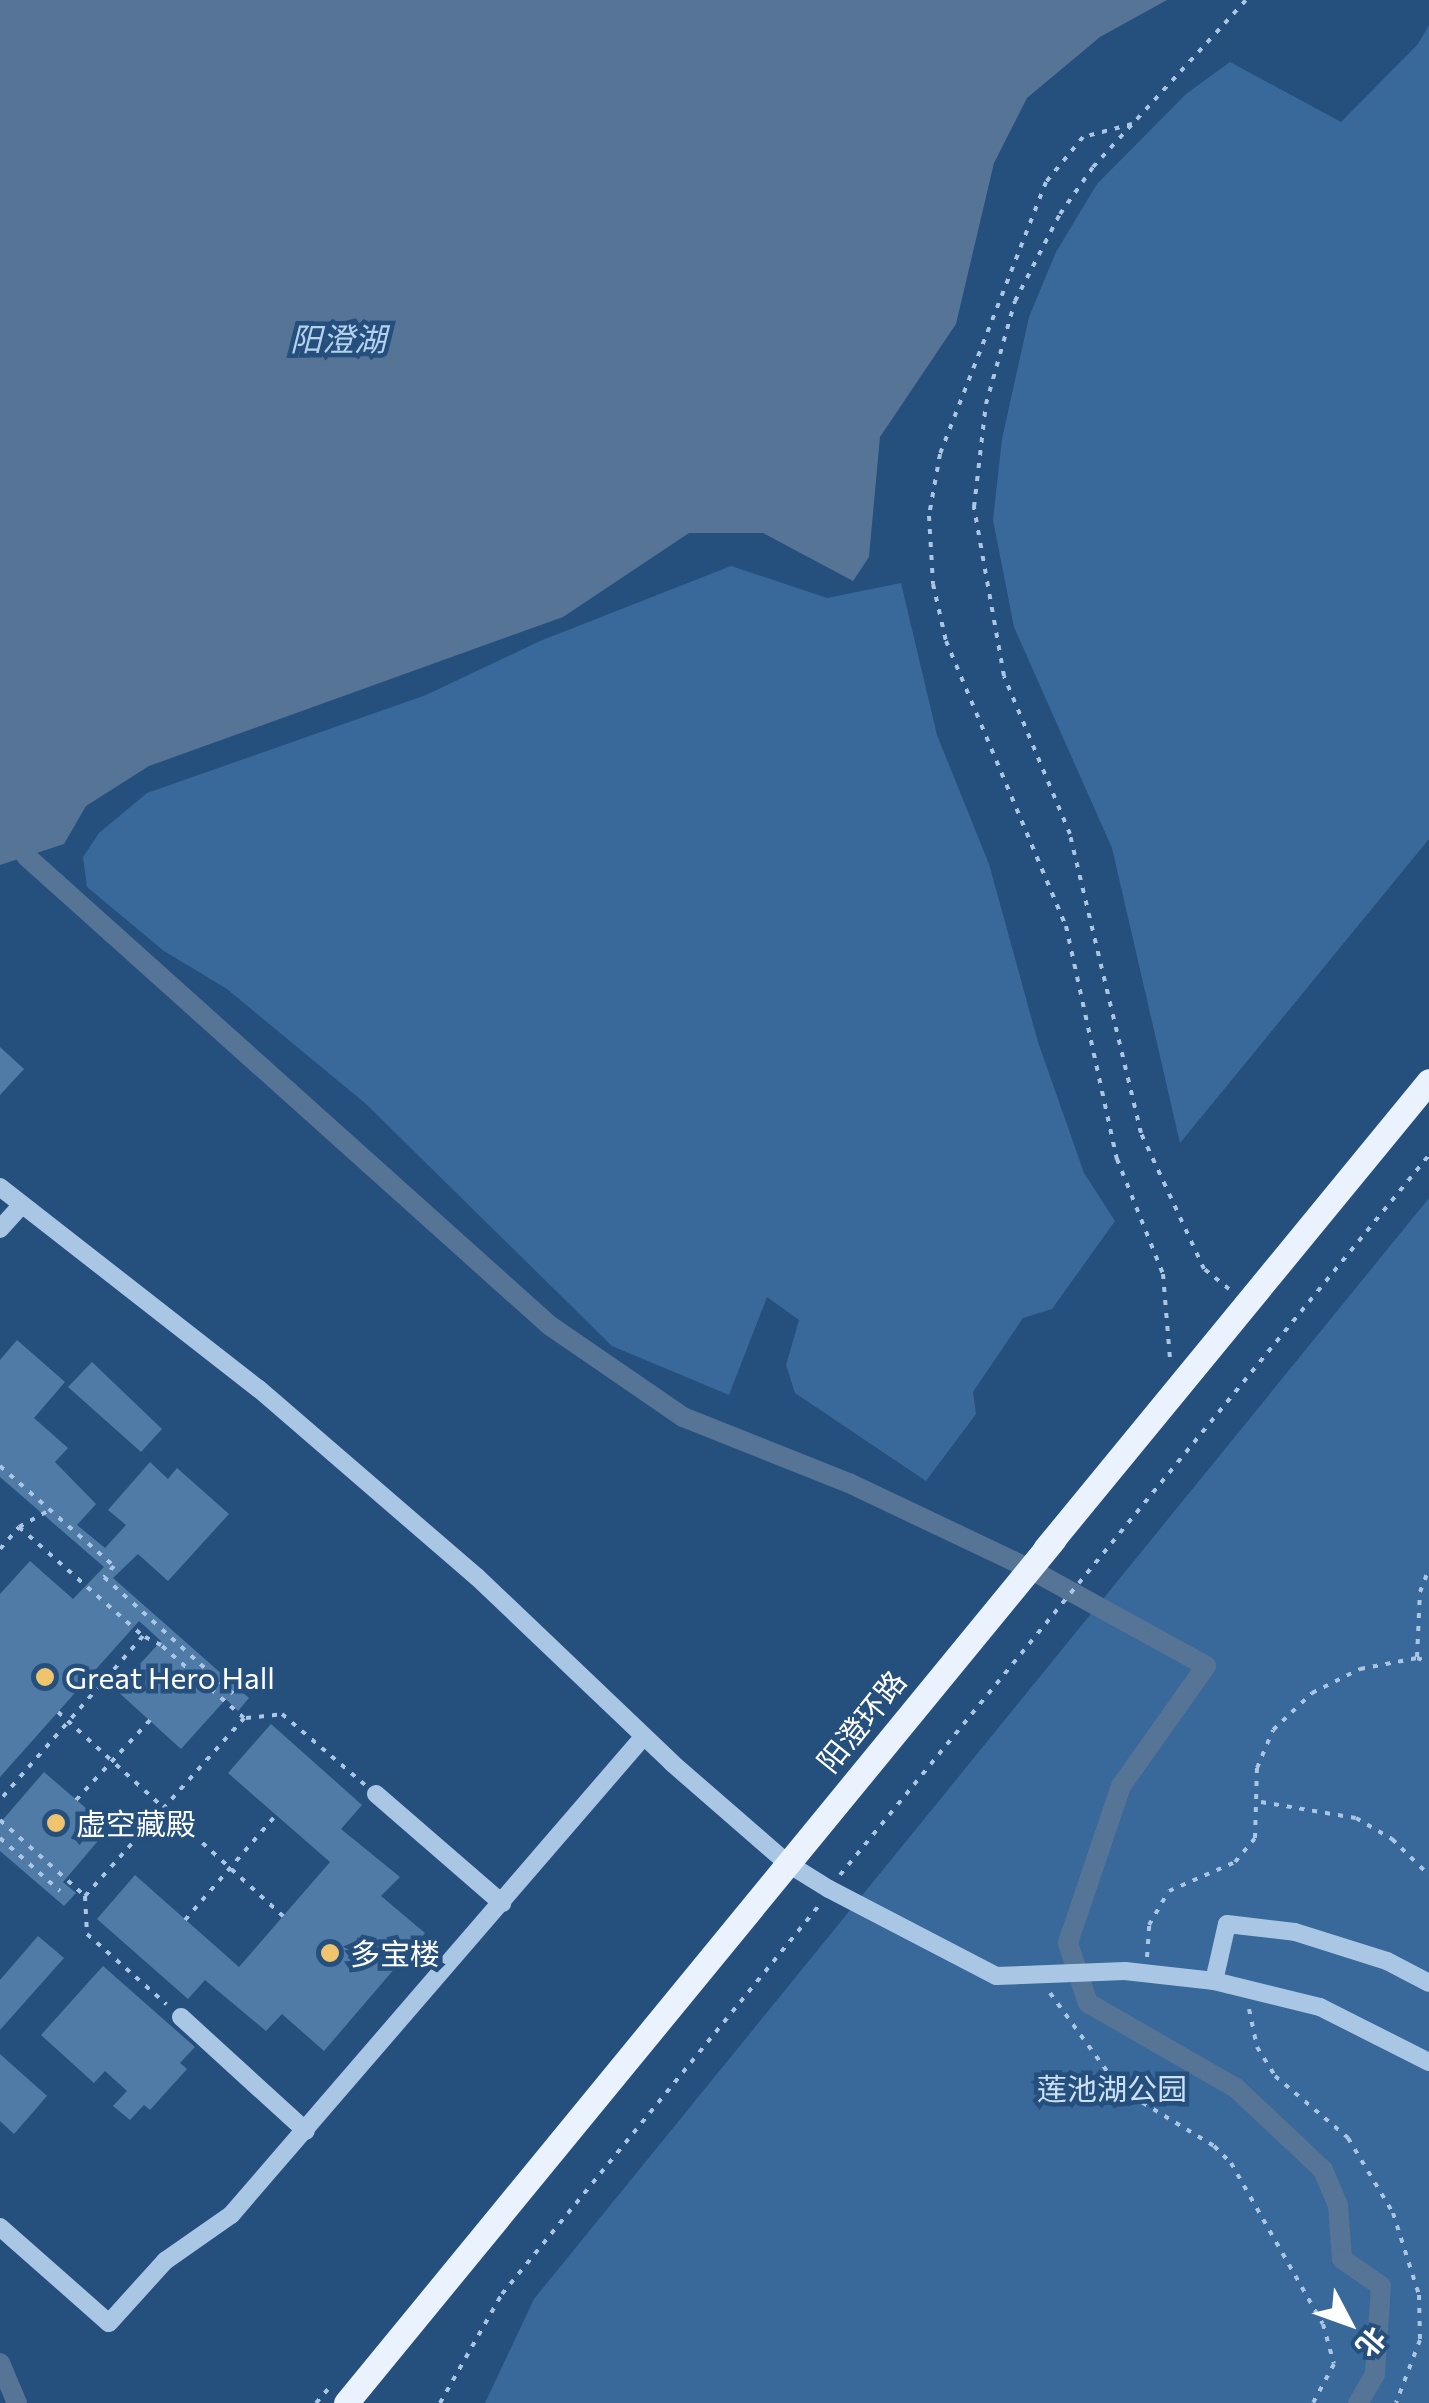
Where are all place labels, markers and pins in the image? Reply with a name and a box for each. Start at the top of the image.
place label: Great Hero Hall [65,1659,275,1695]
marker: Great Hero Hall [34,1666,56,1688]
place label: 虚空藏殿 [76,1805,196,1841]
marker: 虚空藏殿 [45,1812,67,1834]
place label: 多宝楼 [350,1935,440,1971]
marker: 多宝楼 [319,1942,341,1964]

